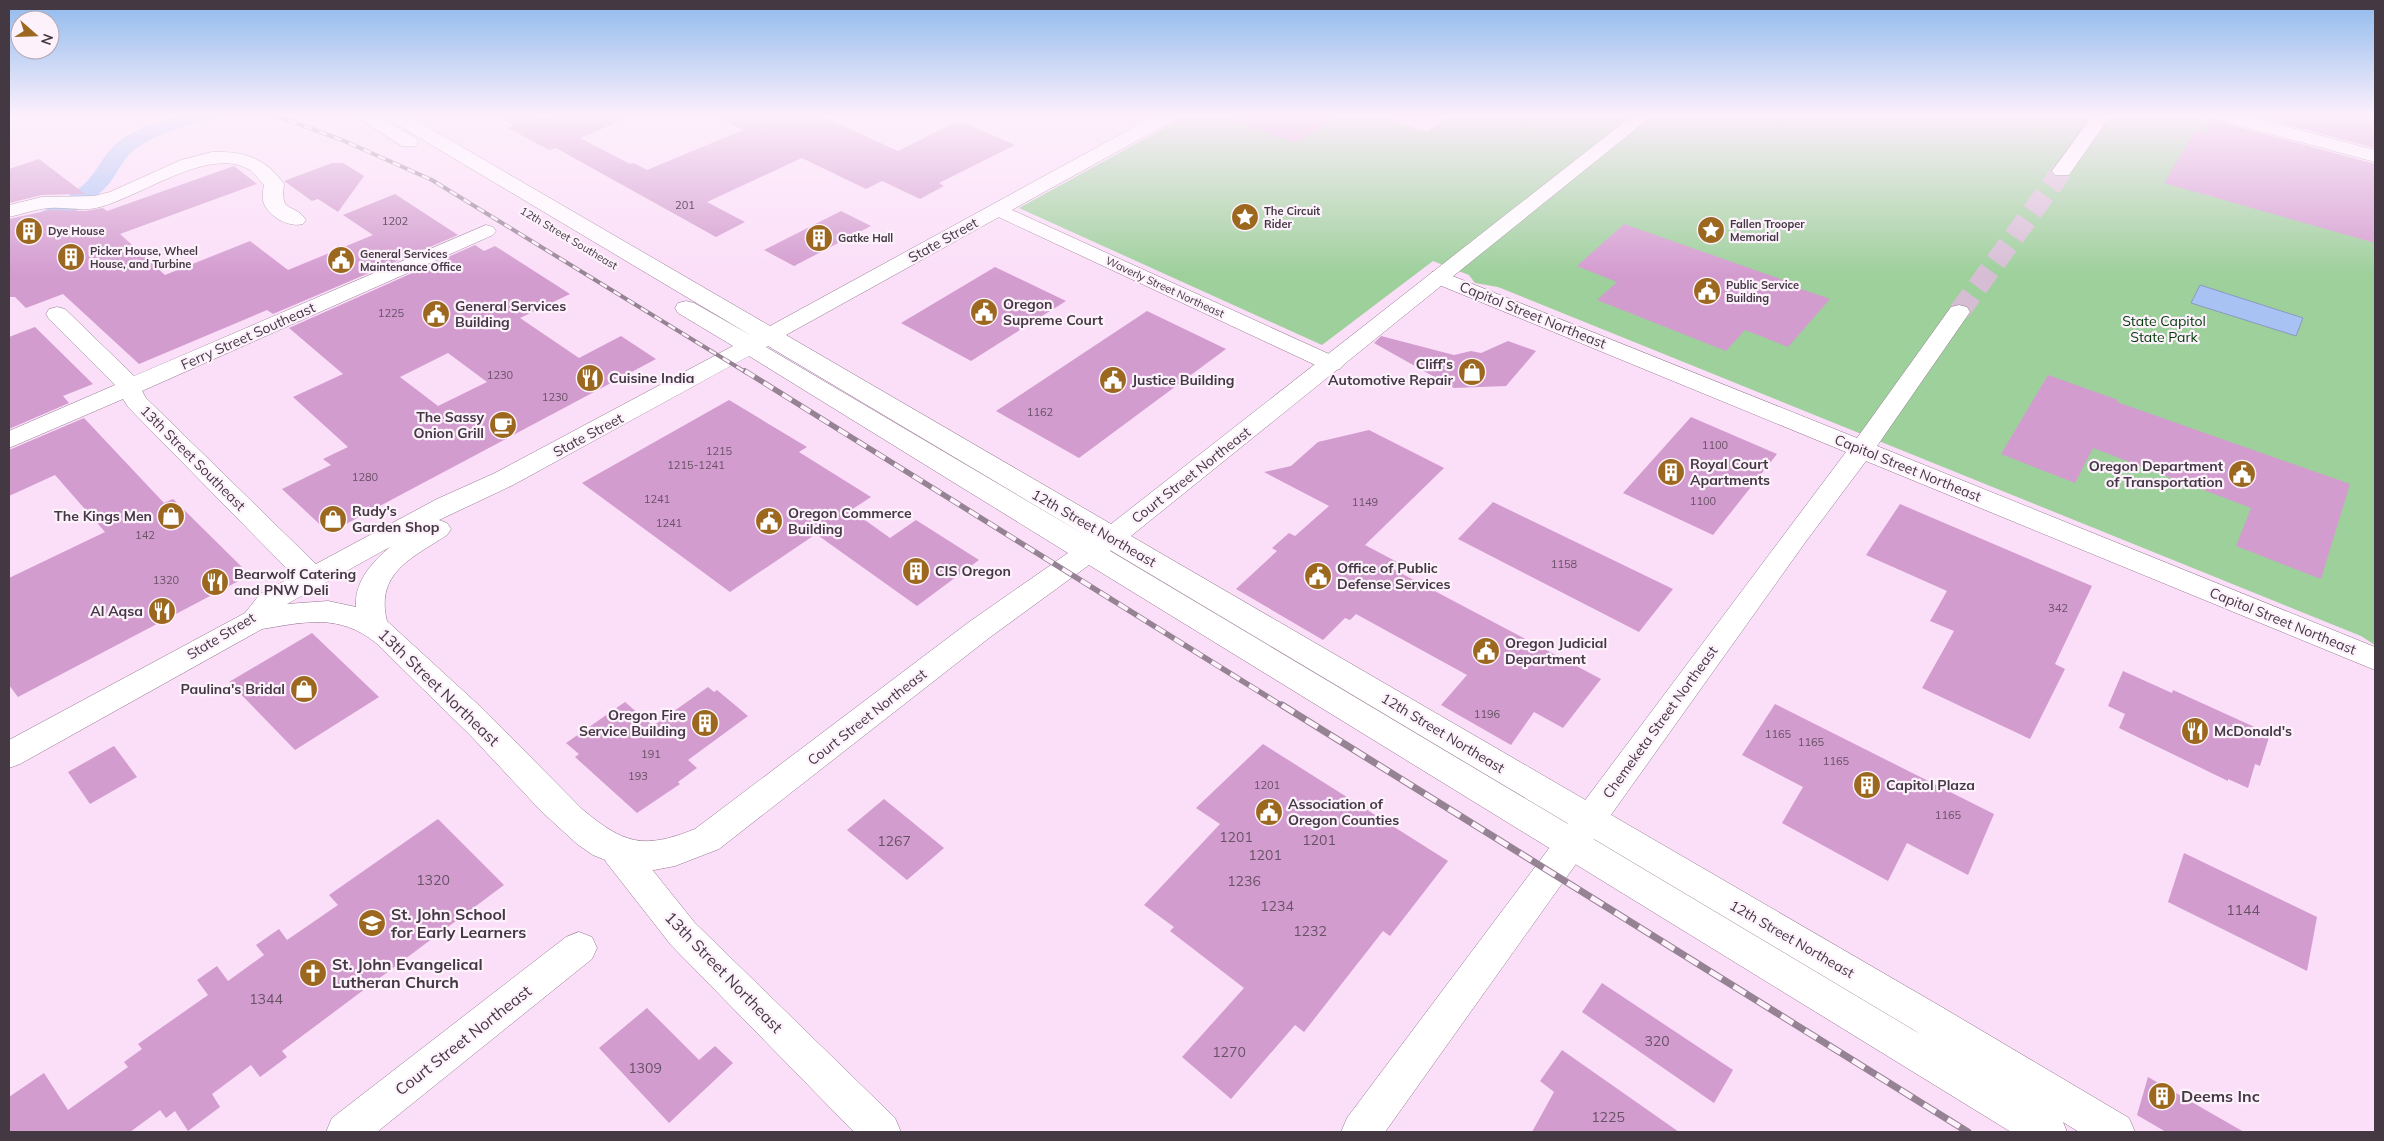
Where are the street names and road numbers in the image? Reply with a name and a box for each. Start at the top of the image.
street label: 12th Street Southeast [518,203,620,273]
street label: State Street [905,213,981,266]
street label: Waverly Street Northeast [1103,253,1227,321]
street label: Capitol Street Northeast [1457,277,1609,353]
street label: Ferry Street Southeast [178,298,318,374]
street label: 13th Street Southeast [137,402,249,514]
street label: State Street [550,409,626,461]
street label: Court Street Northeast [1128,423,1254,527]
street label: Capitol Street Northeast [1832,430,1984,506]
street label: 12th Street Northeast [1029,485,1160,571]
street label: Capitol Street Northeast [2207,583,2359,659]
street label: State Street [183,608,259,663]
street label: 13th Street Northeast [374,624,504,750]
street label: Chemeketa Street Northeast [1599,642,1721,802]
street label: Court Street Northeast [804,665,930,769]
street label: 12th Street Northeast [1378,689,1508,777]
street label: 12th Street Northeast [1727,896,1858,982]
street label: 13th Street Northeast [661,907,787,1037]
street label: Court Street Northeast [391,980,535,1099]

